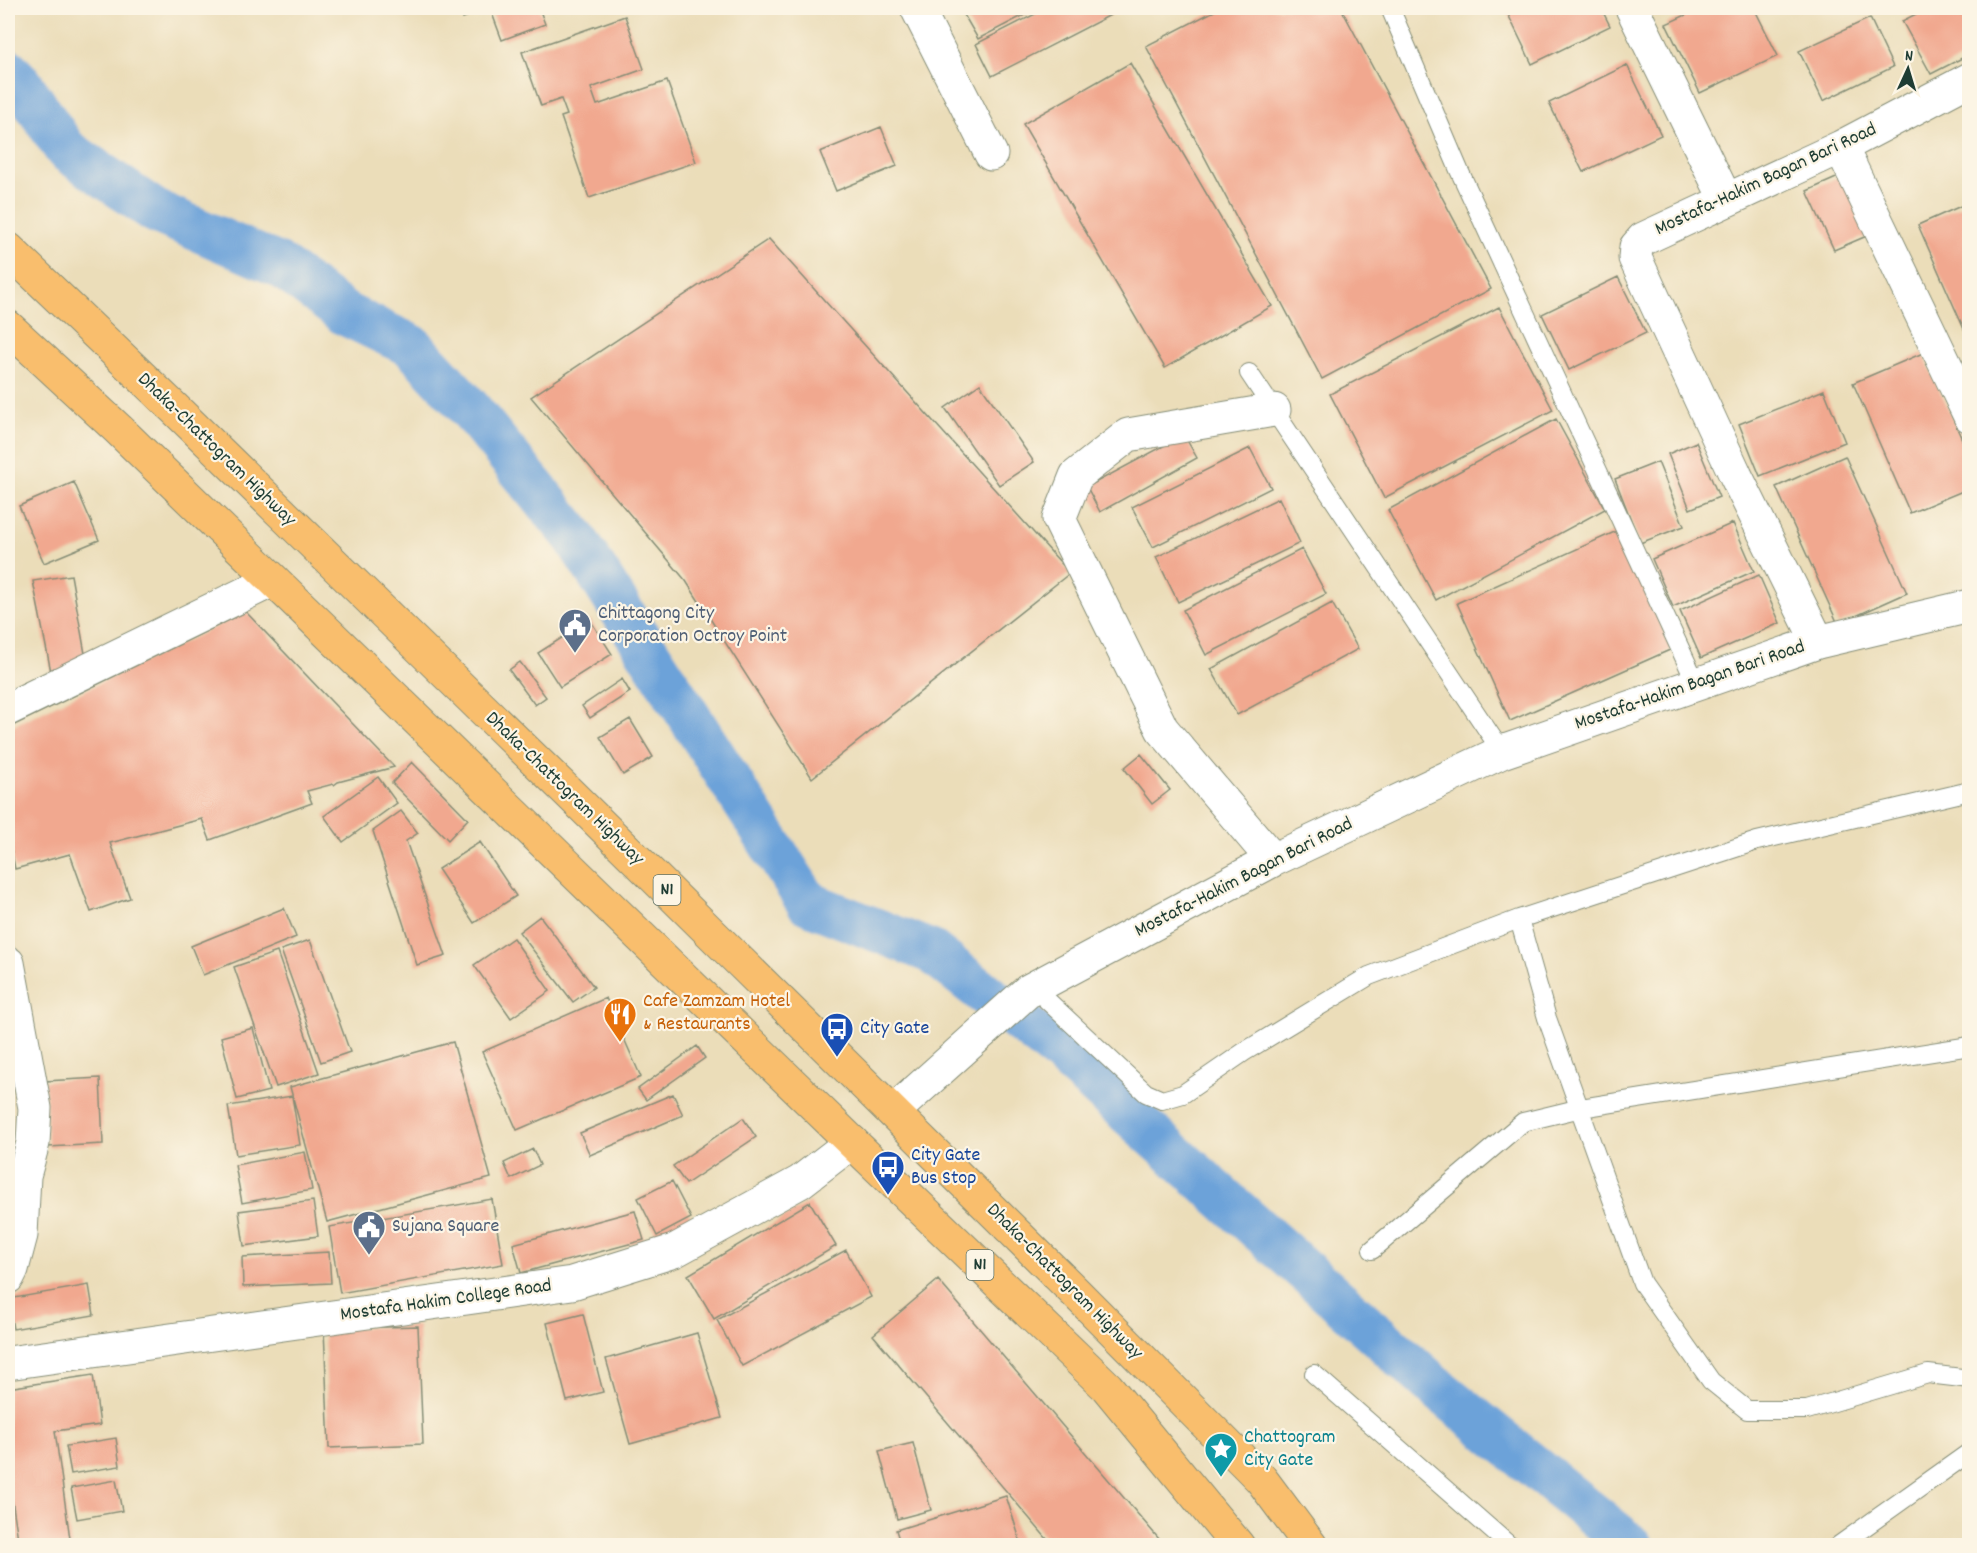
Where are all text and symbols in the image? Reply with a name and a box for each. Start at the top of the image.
north arrow [1878,39,1938,99]
text: N [1904,45,1914,68]
street label: Mostafa-Hakim Bagan Bari Road [1651,116,1881,244]
street label: Dhaka-Chattogram Highway [130,366,302,534]
place label: Chittagong City Corporation Octroy Point [598,600,787,651]
public building icon: Chittagong City Corporation Octroy Point [557,607,593,654]
street label: Mostafa-Hakim Bagan Bari Road [1571,633,1809,739]
street label: Dhaka-Chattogram Highway [478,705,650,873]
street label: Mostafa-Hakim Bagan Bari Road [1130,811,1358,945]
road number: N1 [654,875,680,905]
place label: Cafe Zamzam Hotel & Restaurants [643,988,790,1039]
restaurant icon: Cafe Zamzam Hotel & Restaurants [602,996,638,1043]
bus stop icon: City Gate [819,1011,855,1058]
place label: City Gate [860,1015,929,1043]
place label: City Gate Bus Stop [911,1142,980,1193]
bus stop icon: City Gate Bus Stop [870,1149,906,1196]
street label: Dhaka-Chattogram Highway [979,1197,1149,1367]
public building icon: Sujana Square [351,1209,387,1256]
place label: Sujana Square [392,1213,499,1241]
road number: N1 [966,1250,994,1280]
street label: Mostafa Hakim College Road [338,1272,554,1330]
place label: Chattogram City Gate [1244,1424,1335,1475]
place icon: Chattogram City Gate [1203,1431,1239,1478]

